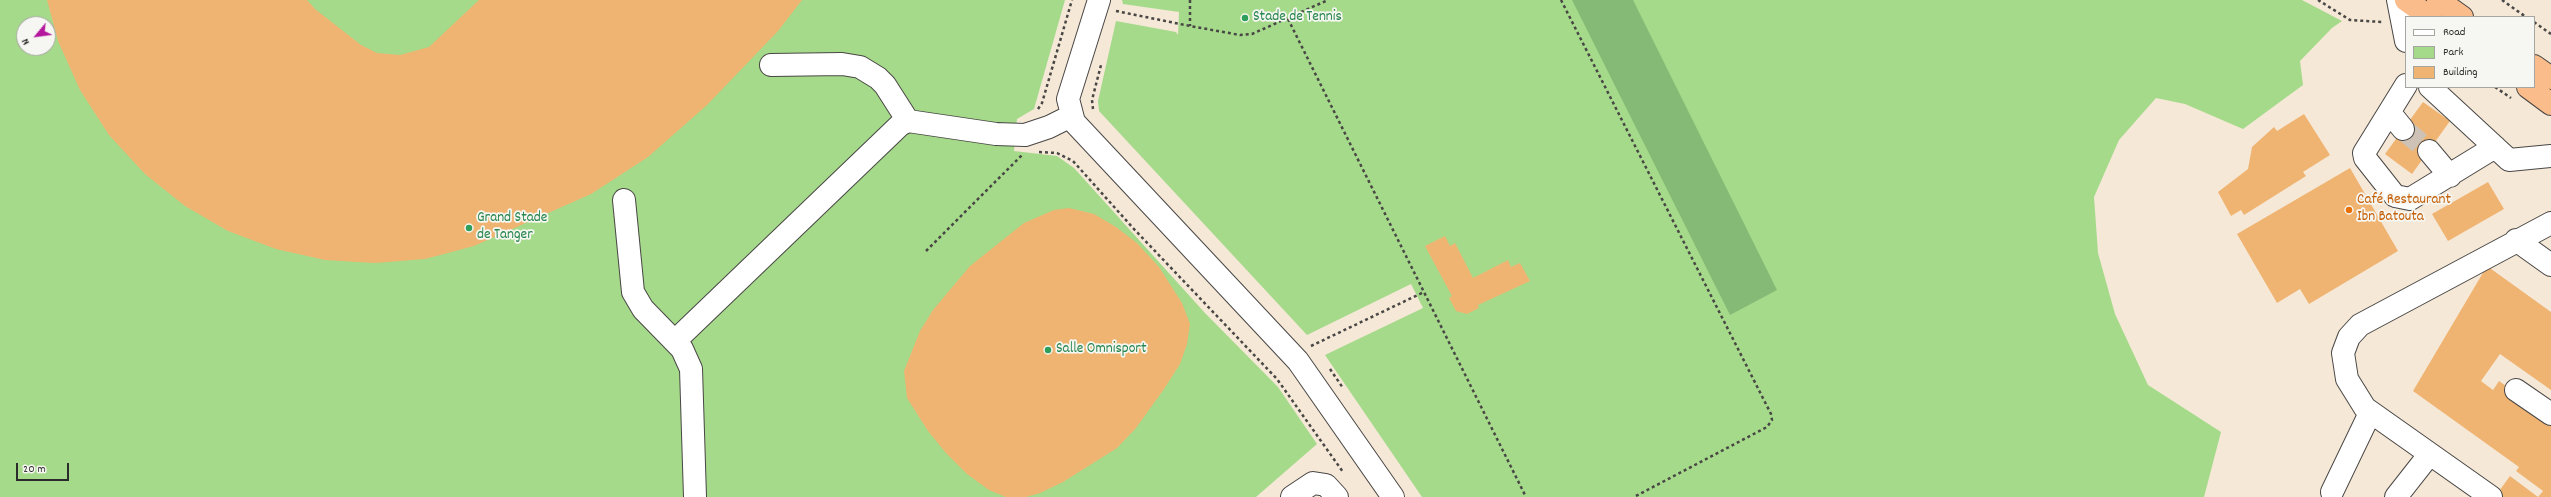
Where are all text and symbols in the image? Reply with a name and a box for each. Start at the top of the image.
place label: Stade de Tennis [1253,9,1342,27]
marker: Stade de Tennis [1240,13,1250,23]
north arrow [16,16,56,56]
legend [2405,16,2535,88]
text: Road [2443,24,2465,41]
text: N [18,35,35,48]
text: Park [2443,44,2463,61]
text: Building [2443,64,2478,81]
place label: Café Restaurant Ibn Batouta [2357,192,2451,227]
marker: Café Restaurant Ibn Batouta [2344,205,2354,215]
place label: Grand Stade de Tanger [477,210,547,245]
marker: Grand Stade de Tanger [464,223,474,233]
place label: Salle Omnisport [1056,341,1146,359]
marker: Salle Omnisport [1043,345,1053,355]
scale bar [18,455,71,481]
text: 20 m [23,461,46,478]

